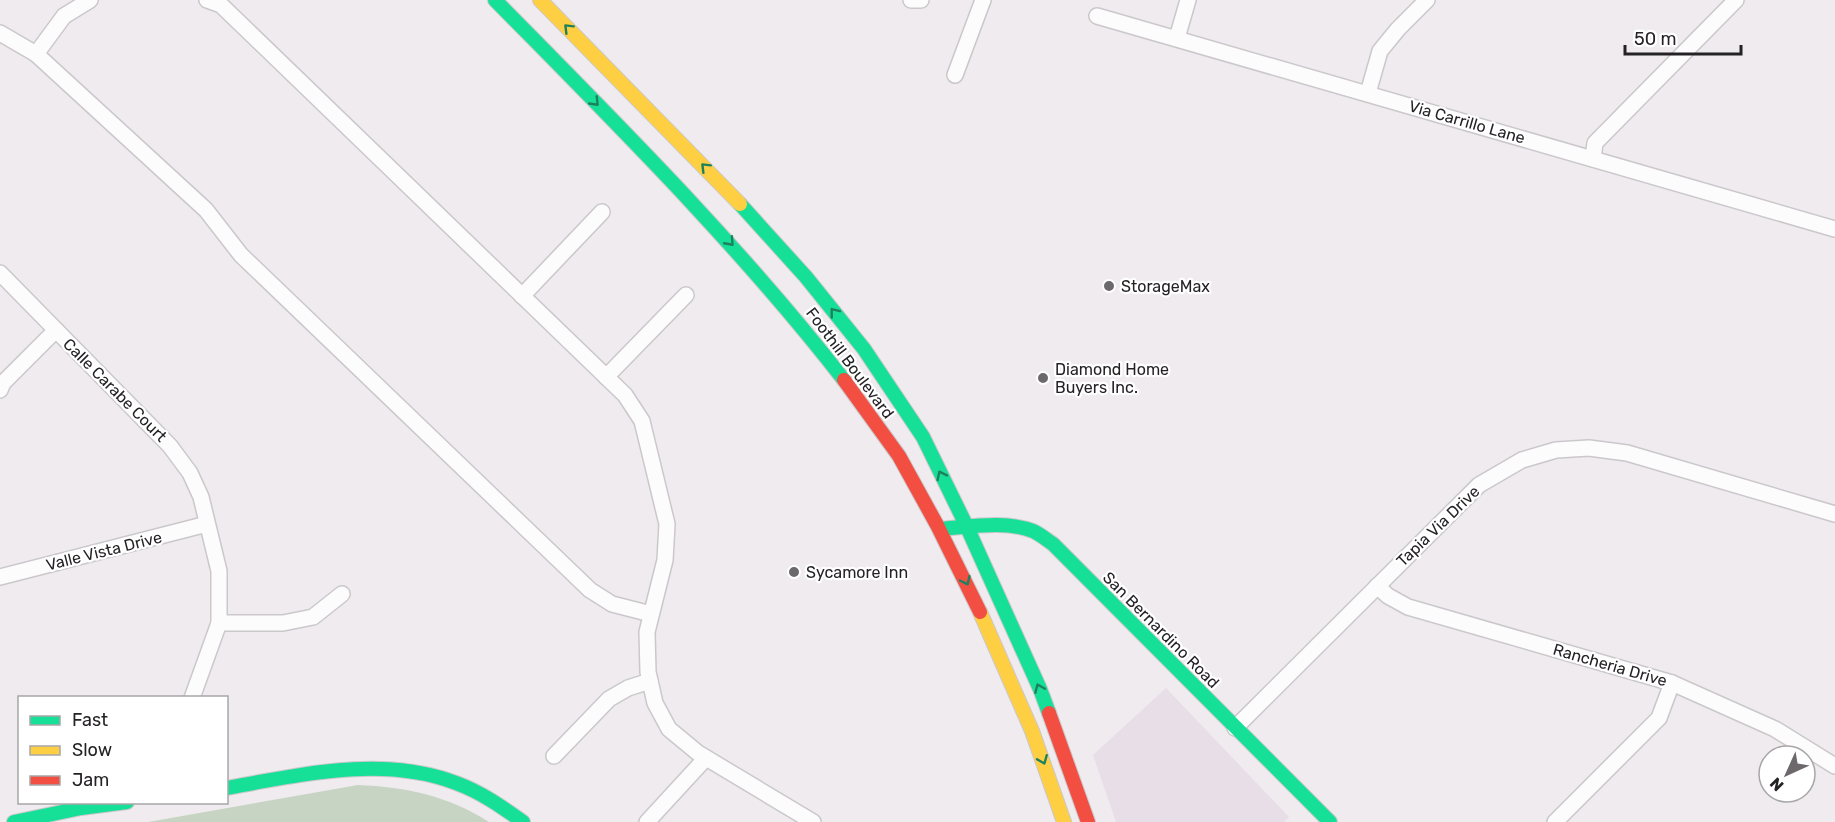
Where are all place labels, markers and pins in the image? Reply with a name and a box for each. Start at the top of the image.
place label: StorageMax [1121,277,1210,296]
marker: StorageMax [1102,279,1116,293]
place label: Diamond Home Buyers Inc. [1055,360,1169,397]
marker: Diamond Home Buyers Inc. [1036,371,1050,385]
place label: Sycamore Inn [806,563,908,582]
marker: Sycamore Inn [787,565,801,579]

